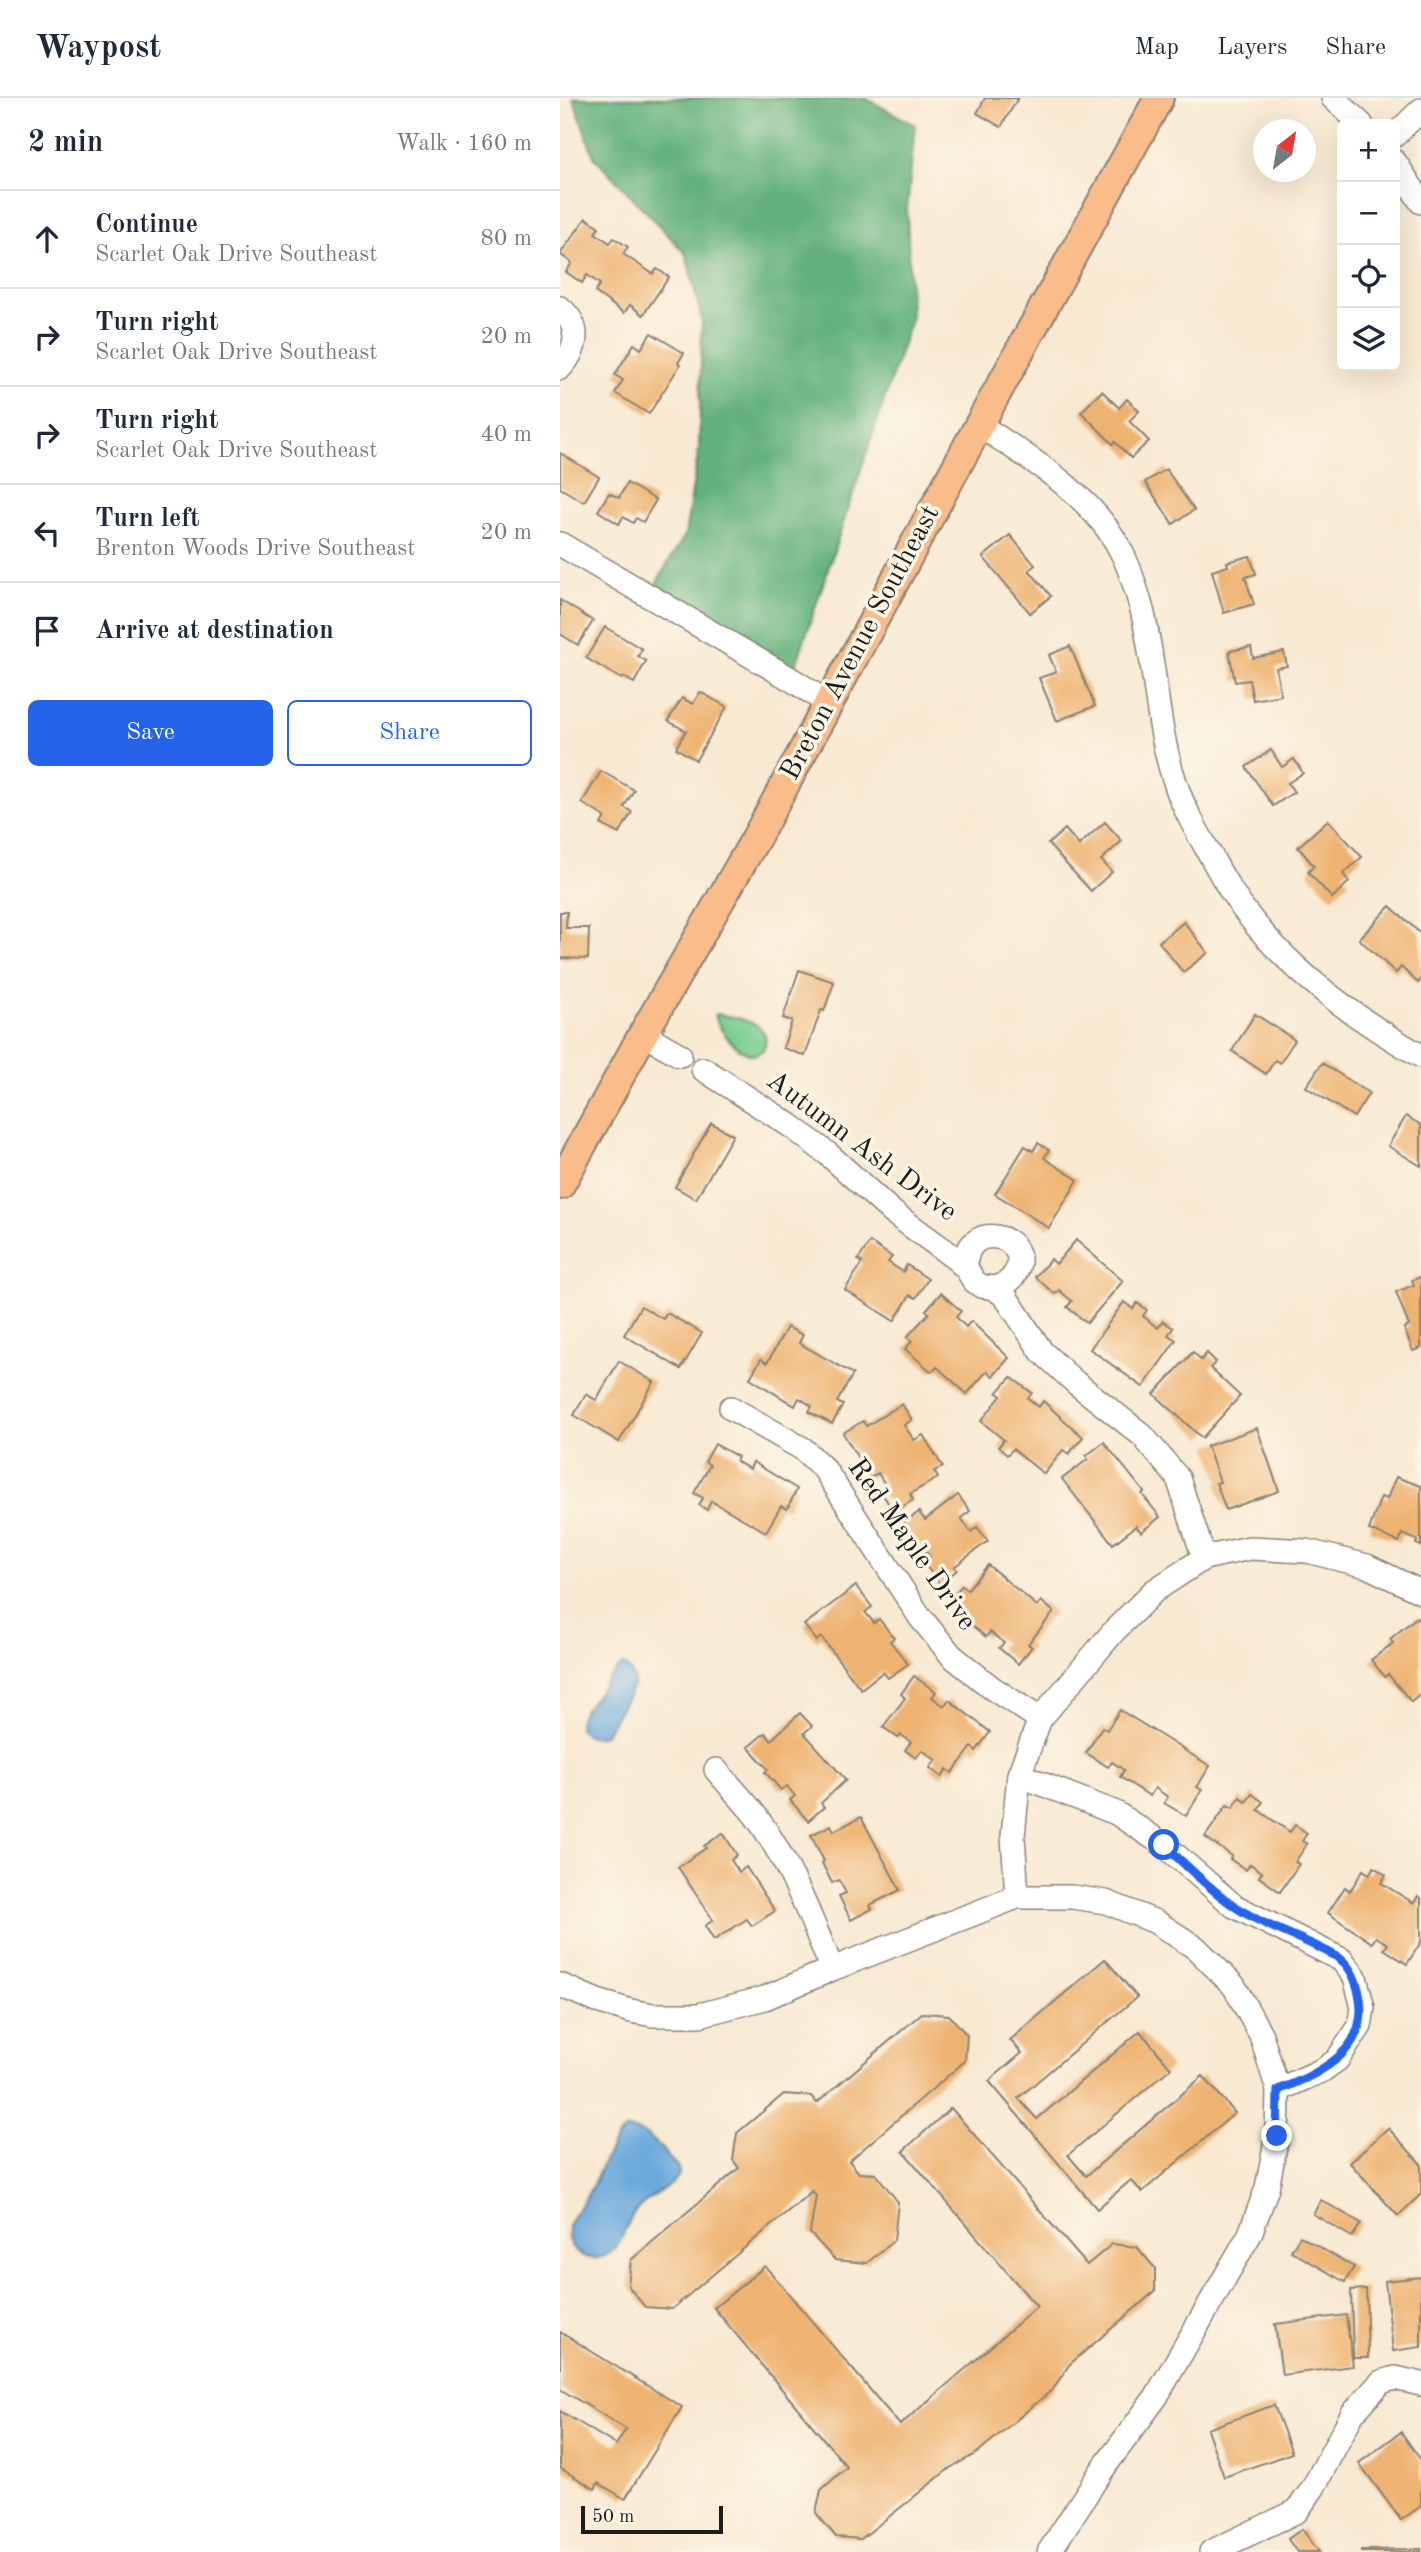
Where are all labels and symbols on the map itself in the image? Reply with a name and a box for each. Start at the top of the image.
north arrow [1253,119,1316,182]
street label: Breton Avenue Southeast [777,501,945,785]
street label: Autumn Ash Drive [761,1067,961,1227]
street label: Red Maple Drive [841,1454,981,1636]
route start [1148,1829,1179,1860]
route end [1261,2120,1292,2151]
scale bar [581,2503,723,2535]

